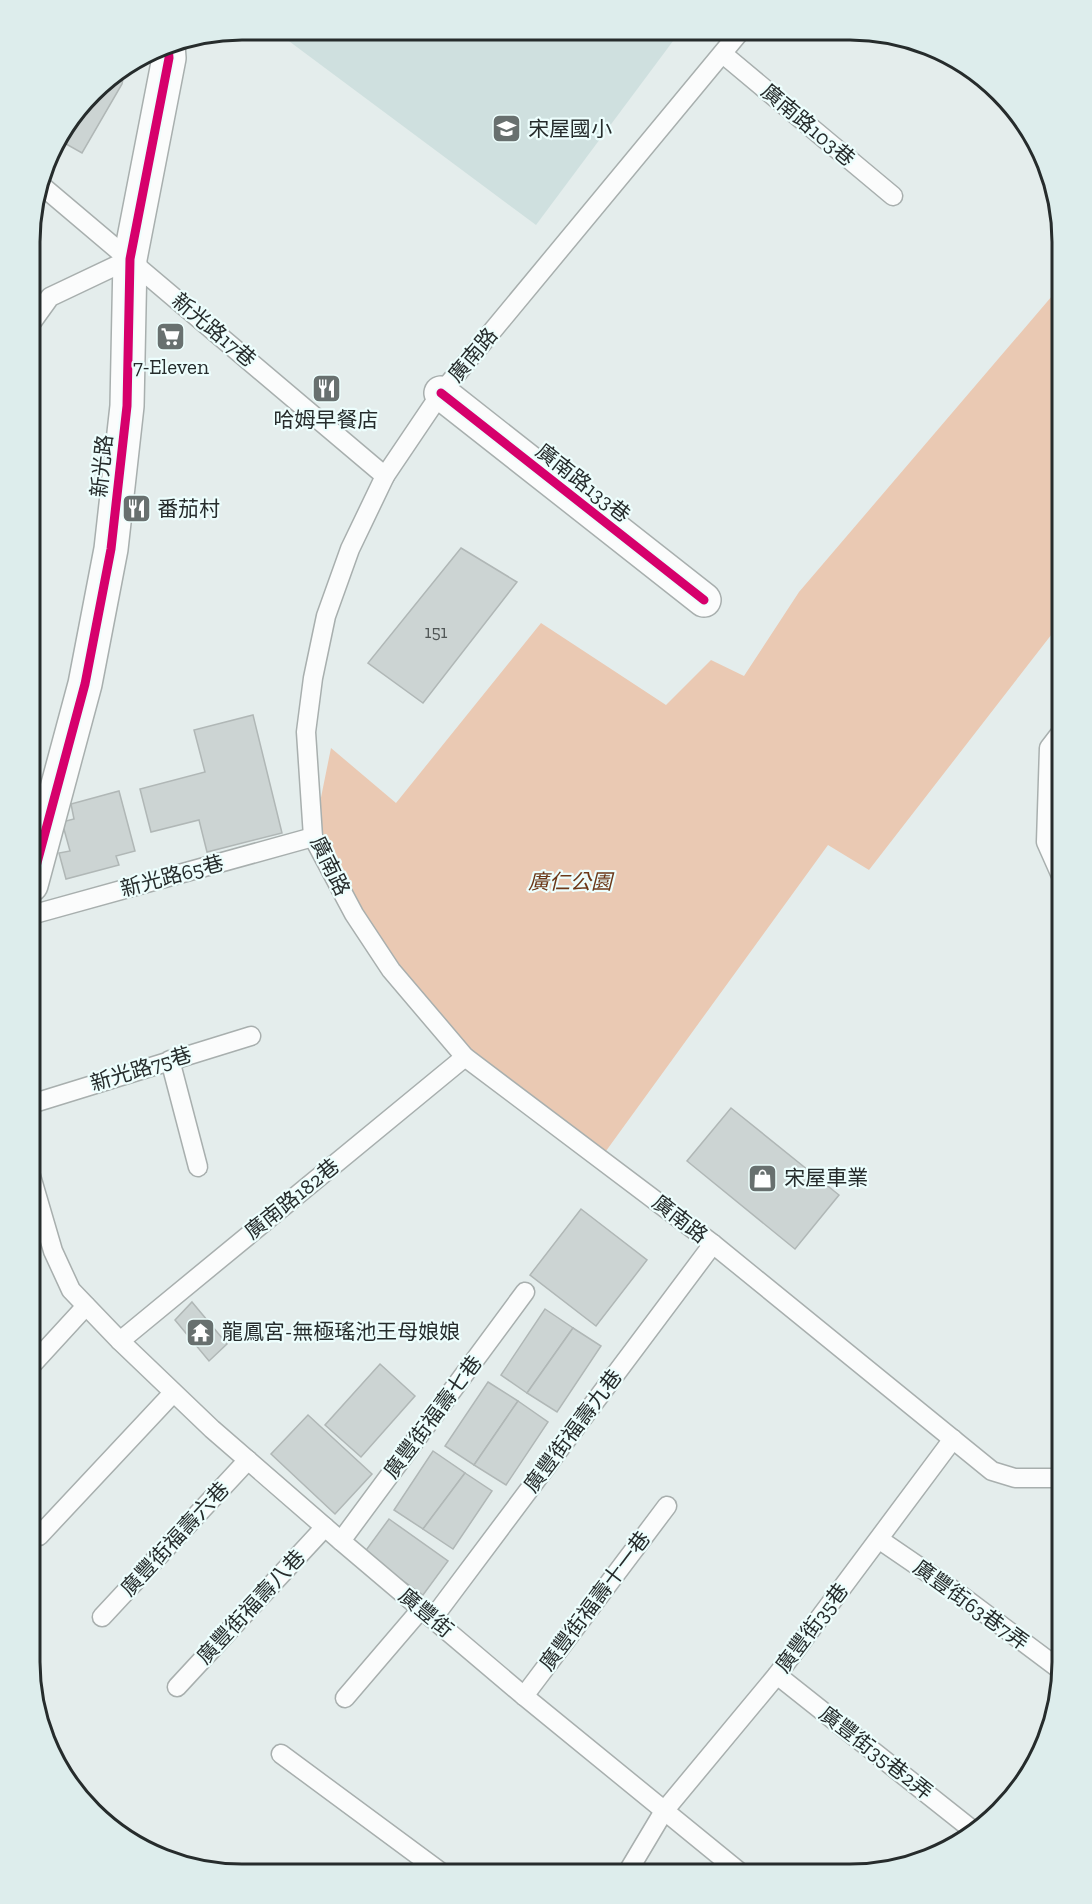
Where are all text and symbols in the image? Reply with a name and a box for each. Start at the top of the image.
street label: 廣南路103巷 [756,78,860,171]
school or university icon: 宋屋國小 [491,113,523,145]
place label: 宋屋國小 [528,116,612,141]
street label: 新光路17巷 [167,287,261,372]
supermarket icon: 7-Eleven [155,320,187,352]
street label: 廣南路 [443,323,502,387]
place label: 7-Eleven [133,354,209,379]
restaurant icon: 哈姆早餐店 [310,373,342,405]
place label: 哈姆早餐店 [274,407,379,432]
street label: 新光路 [86,433,117,499]
street label: 廣南路133巷 [531,438,635,527]
restaurant icon: 番茄村 [120,493,152,525]
place label: 番茄村 [157,496,220,521]
house number: 151 [424,621,448,643]
street label: 廣南路 [305,832,355,900]
street label: 新光路65巷 [117,850,226,901]
park label: 廣仁公園 [528,869,615,894]
street label: 新光路75巷 [87,1041,195,1096]
street label: 廣南路182巷 [239,1153,344,1244]
shop icon: 宋屋車業 [747,1162,779,1194]
place label: 宋屋車業 [784,1165,868,1190]
street label: 廣南路 [648,1189,713,1248]
temple icon: 龍鳳宮-無極瑤池王母娘娘 [185,1316,217,1348]
place label: 龍鳳宮-無極瑤池王母娘娘 [222,1319,460,1344]
street label: 廣豐街福壽七巷 [378,1350,487,1483]
street label: 廣豐街福壽九巷 [518,1364,627,1497]
street label: 廣豐街福壽六巷 [115,1476,234,1601]
street label: 廣豐街福壽十一巷 [534,1526,655,1675]
street label: 廣豐街福壽八巷 [191,1544,310,1669]
street label: 廣豐街63巷7弄 [909,1554,1034,1655]
street label: 廣豐街35巷 [770,1578,853,1677]
street label: 廣豐街 [394,1583,458,1642]
street label: 廣豐街35巷2弄 [815,1701,938,1805]

